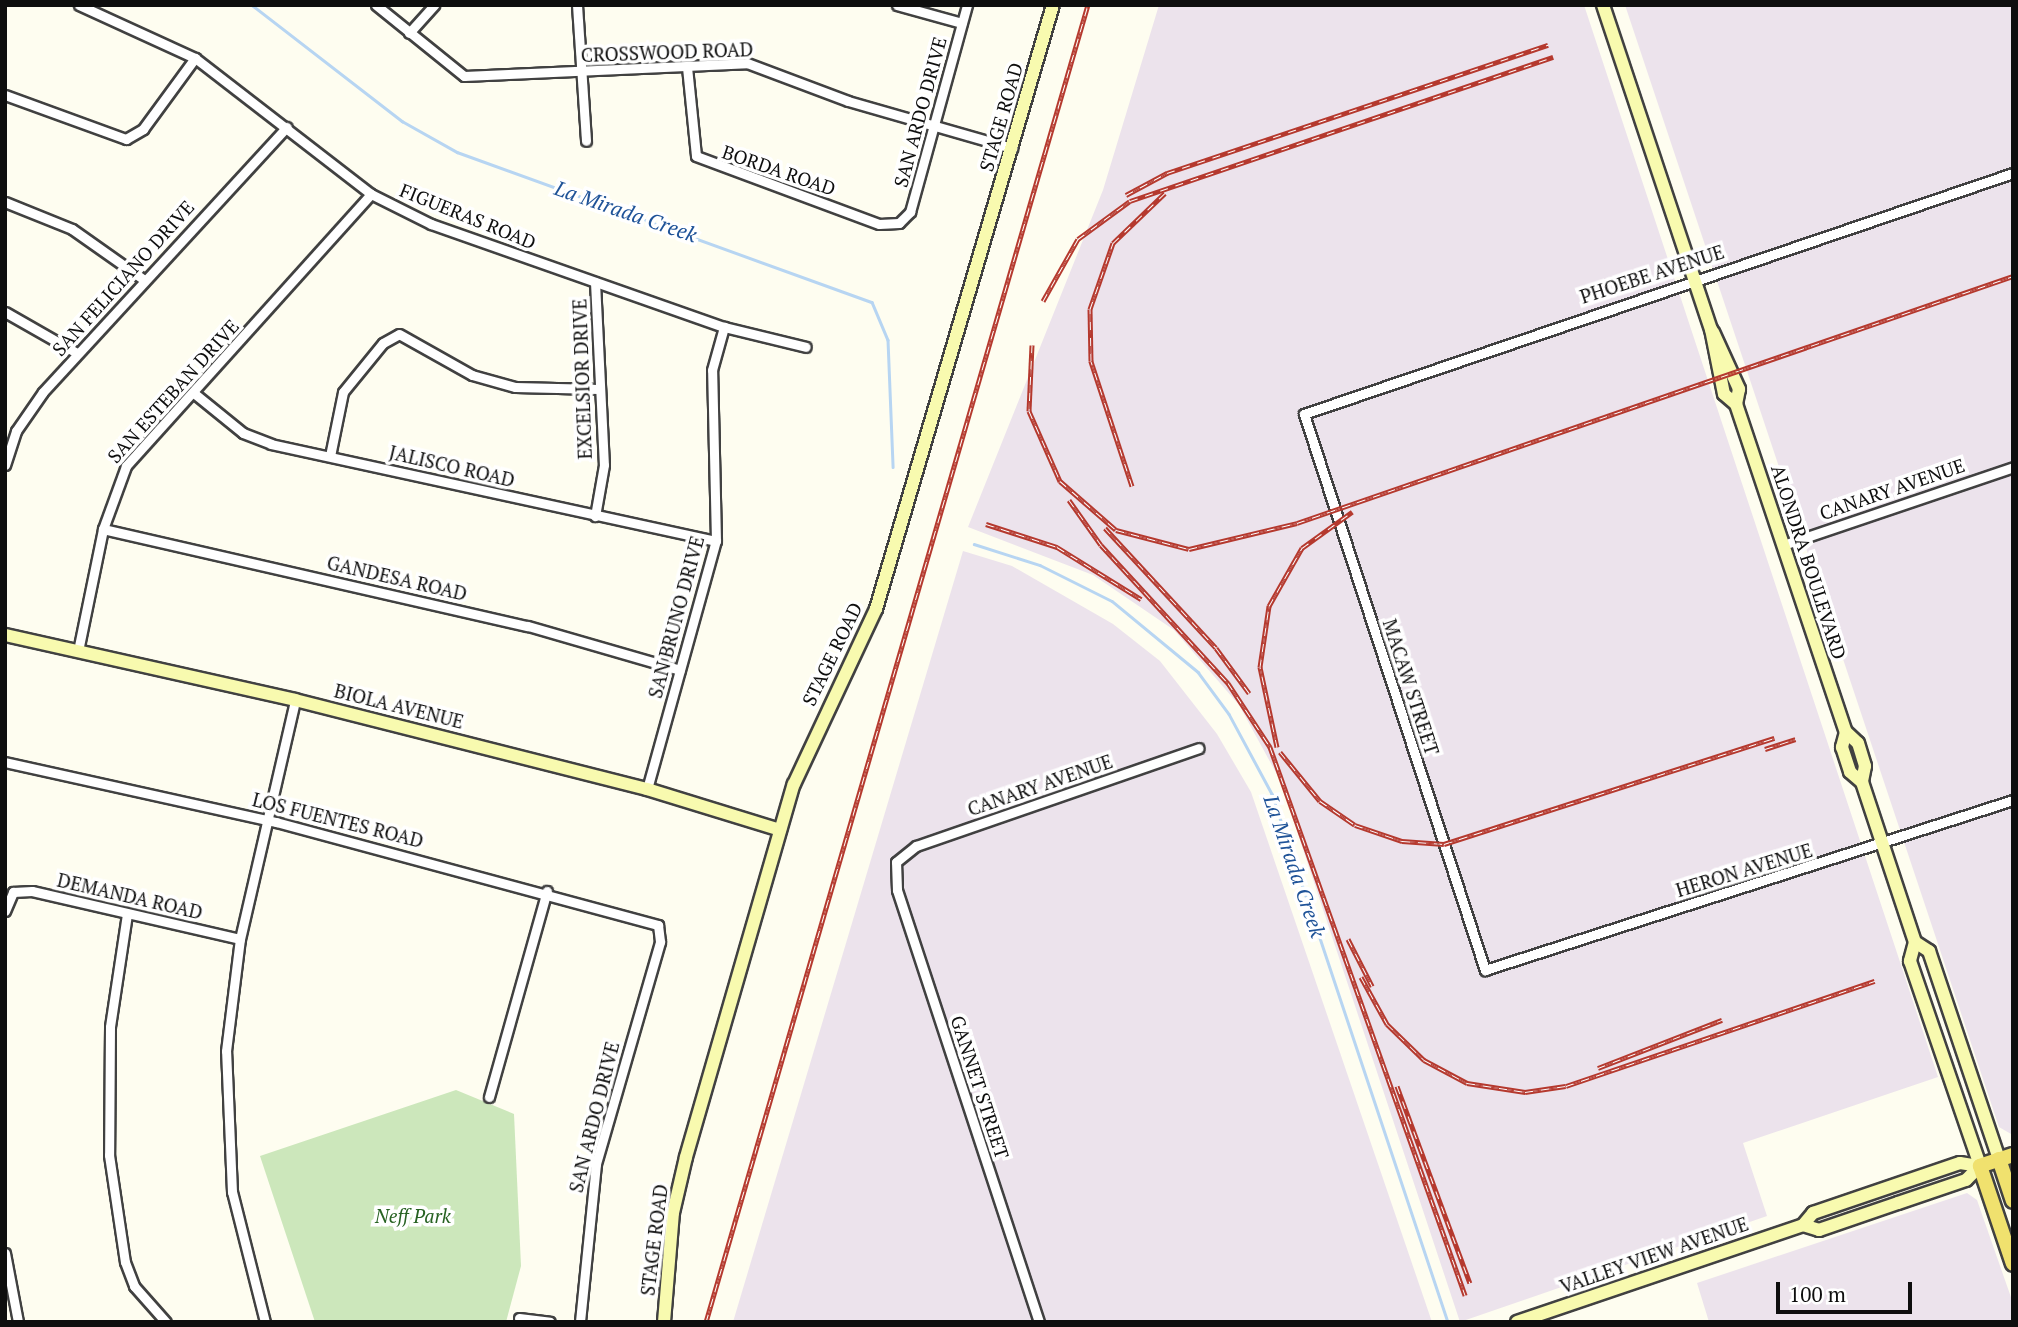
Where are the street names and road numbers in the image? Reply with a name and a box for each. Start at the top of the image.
street label: SAN ARDO DRIVE [889,34,951,190]
street label: CROSSWOOD ROAD [580,38,754,66]
street label: STAGE ROAD [975,60,1027,174]
street label: BORDA ROAD [719,140,839,200]
street label: FIGUERAS ROAD [397,178,539,254]
street label: SAN FELICIANO DRIVE [47,196,199,360]
street label: PHOEBE AVENUE [1577,240,1727,308]
street label: EXCELSIOR DRIVE [568,298,596,460]
street label: SAN ESTEBAN DRIVE [103,315,243,467]
street label: JALISCO ROAD [387,440,517,492]
street label: CANARY AVENUE [1816,453,1968,525]
street label: ALONDRA BOULEVARD [1767,462,1851,662]
street label: SAN BRUNO DRIVE [643,533,709,701]
street label: GANDESA ROAD [325,551,469,605]
street label: STAGE ROAD [797,599,867,709]
street label: MACAW STREET [1378,616,1444,758]
street label: BIOLA AVENUE [332,679,466,733]
street label: CANARY AVENUE [964,749,1116,821]
street label: LOS FUENTES ROAD [250,788,426,852]
street label: HERON AVENUE [1673,838,1815,902]
street label: DEMANDA ROAD [55,868,205,924]
street label: GANNET STREET [946,1013,1014,1161]
street label: SAN ARDO DRIVE [564,1039,624,1195]
street label: STAGE ROAD [636,1183,672,1297]
street label: VALLEY VIEW AVENUE [1556,1212,1752,1298]

